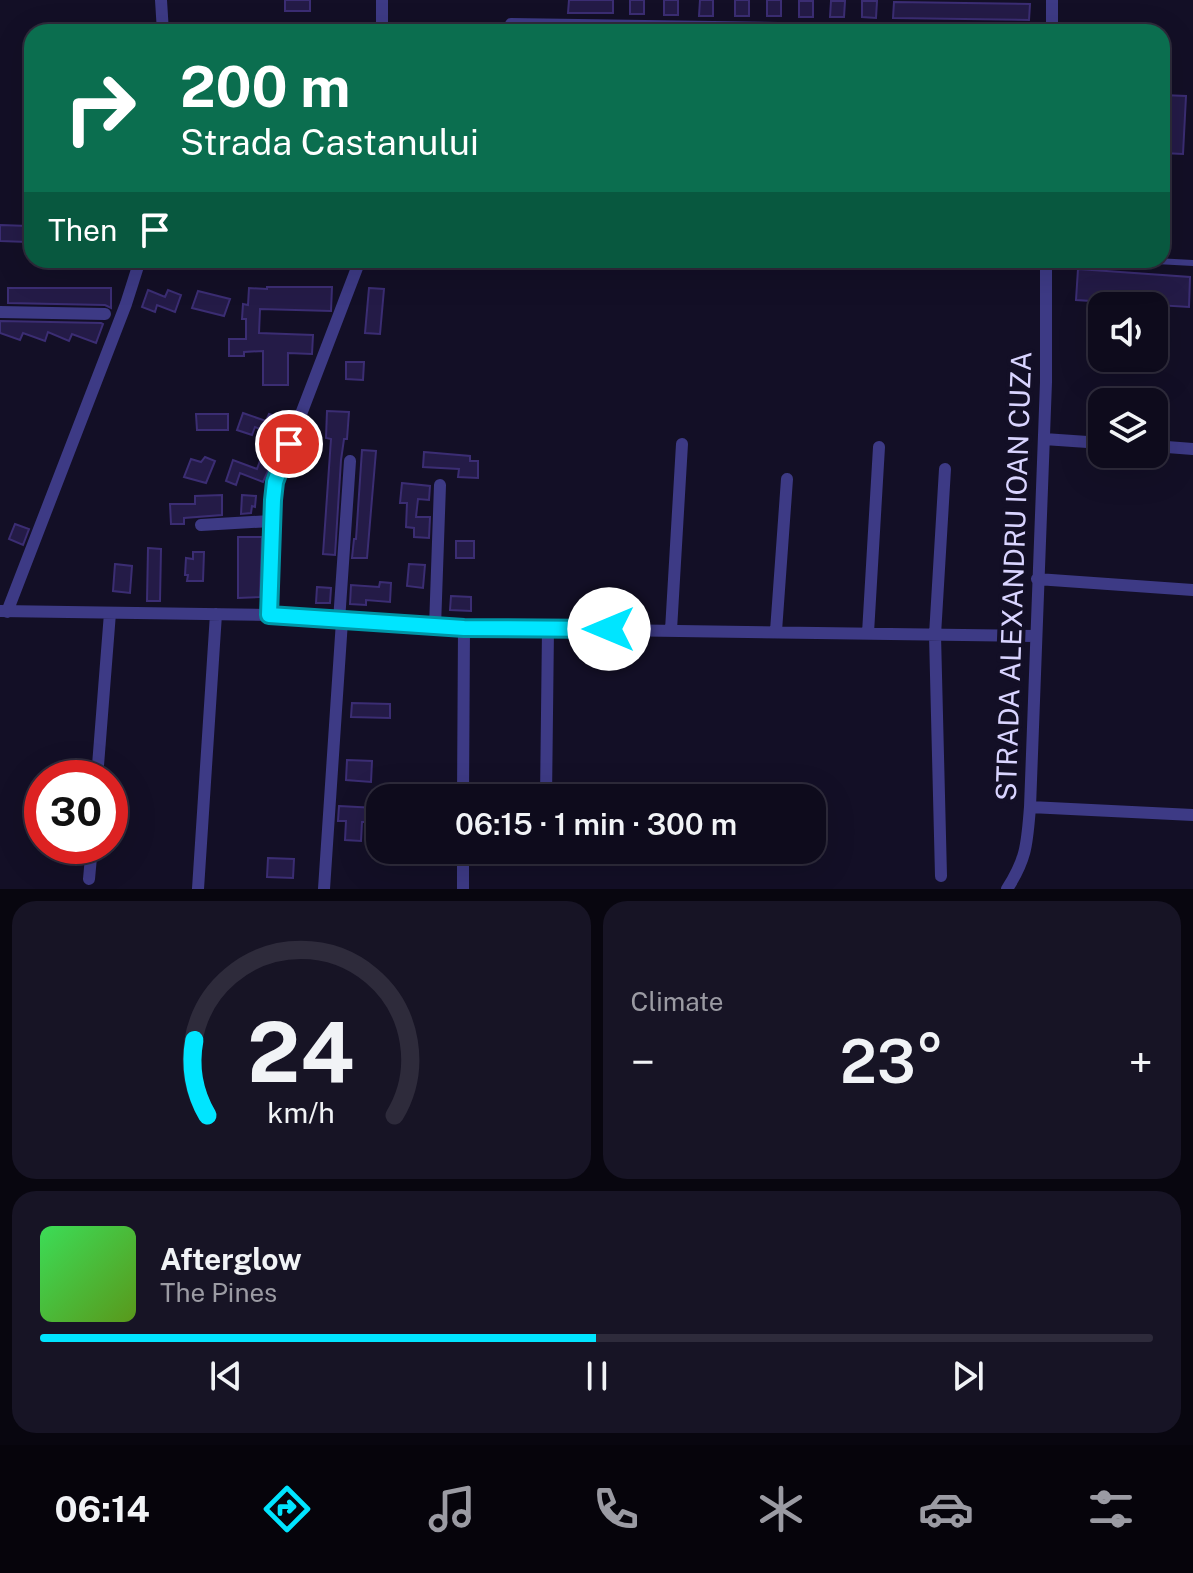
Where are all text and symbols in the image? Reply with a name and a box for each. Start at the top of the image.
text: 200 m [180,54,350,120]
icon: right [48,56,152,160]
text: Strada Castanului [180,121,479,163]
icon: arrive [133,208,177,252]
text: Then [48,212,117,248]
map controls [1088,292,1168,468]
button: sound [1088,292,1168,372]
street label: STRADA ALEXANDRU IOAN CUZA [989,351,1037,801]
button: layers [1088,388,1168,468]
pin [255,410,323,478]
icon: arrive [267,422,311,466]
position arrow [567,587,651,671]
speed limit sign: 30 [24,760,128,864]
text: 06:15 · 1 min · 300 m [455,806,737,842]
text: Climate [631,986,724,1017]
text: 24 [248,1003,355,1101]
text: 23° [840,1026,944,1097]
text: − [631,1036,655,1088]
text: + [1129,1036,1153,1088]
text: km/h [268,1096,335,1129]
text: Afterglow [160,1241,302,1277]
text: The Pines [160,1277,277,1308]
icon: previous [204,1354,248,1398]
icon: pause [575,1354,619,1398]
icon: next [946,1354,990,1398]
icon: directions [259,1481,315,1537]
icon: music [424,1481,480,1537]
icon: phone [588,1481,644,1537]
icon: climate [753,1481,809,1537]
icon: car [918,1481,974,1537]
icon: filters [1083,1481,1139,1537]
text: 06:14 [54,1488,150,1530]

